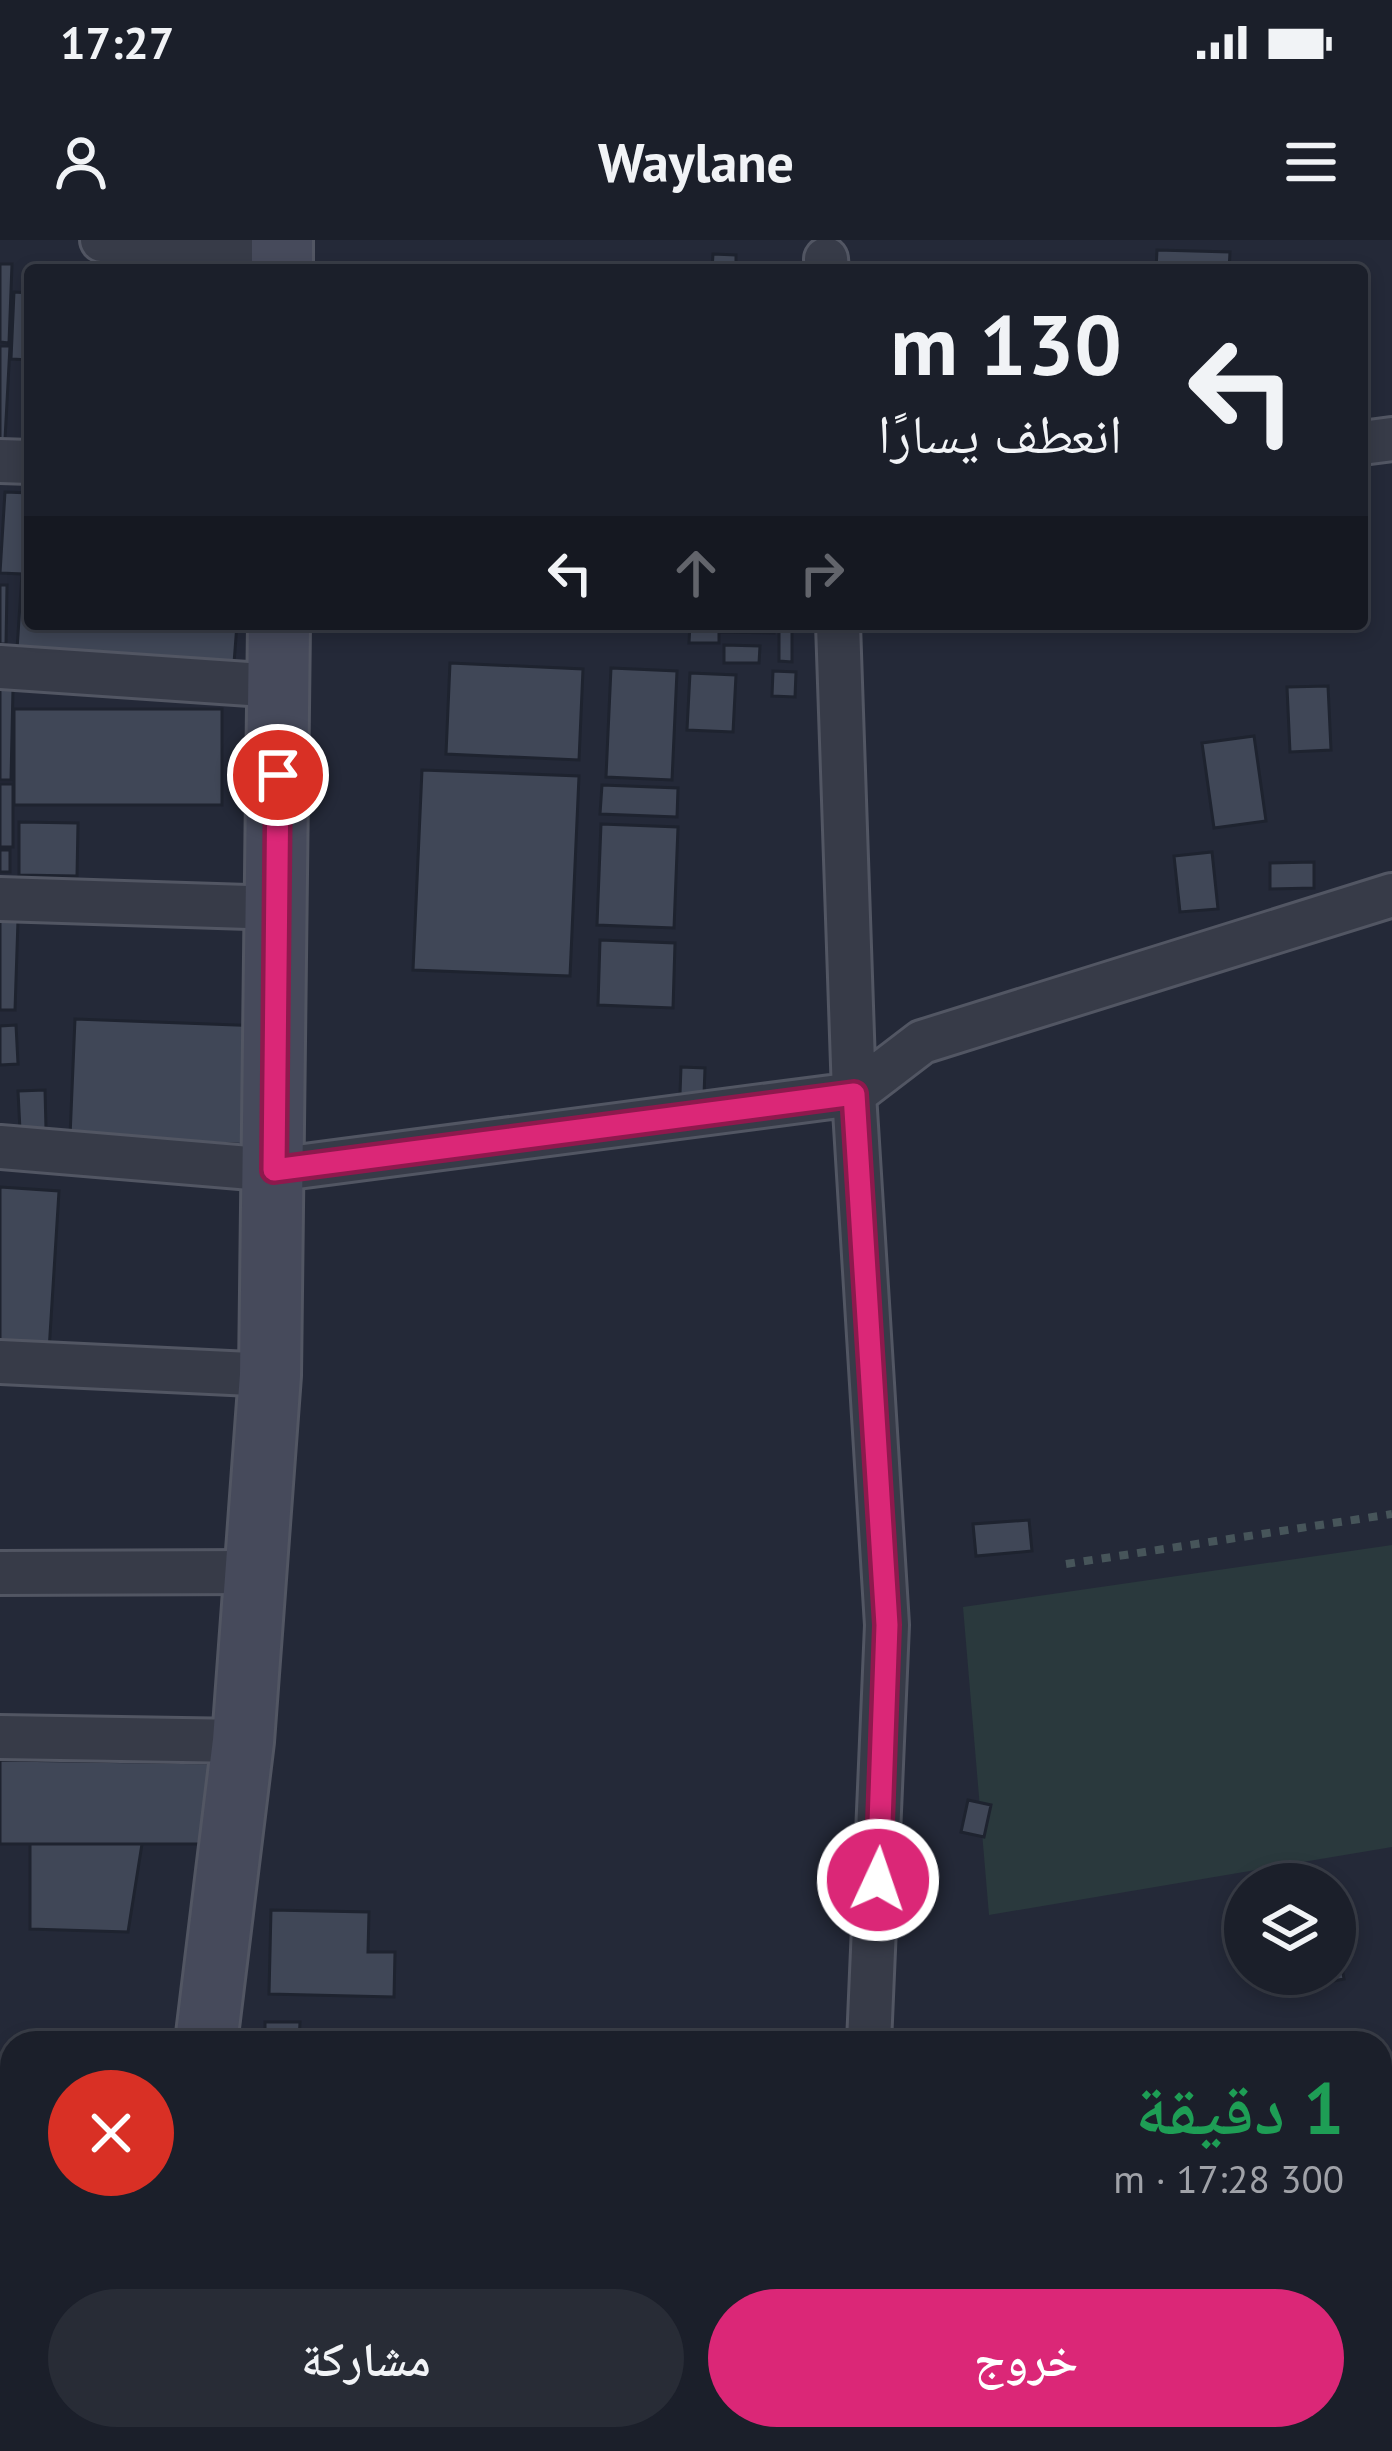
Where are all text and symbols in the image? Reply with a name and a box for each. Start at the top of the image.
text: 17:27 [60,13,174,71]
text: Waylane [598,127,794,197]
icon: person [48,129,114,195]
icon: menu [1278,129,1344,195]
text: 130 m [890,289,1122,398]
icon: left [1164,312,1320,468]
text: انعطف يسارًا [878,398,1122,468]
icon: left [537,540,603,606]
icon: ahead [663,540,729,606]
icon: right [789,540,855,606]
pin [227,724,329,826]
icon: arrive [245,742,311,808]
position arrow [815,1817,941,1943]
map controls [1224,1863,1356,1995]
button: layers [1224,1863,1356,1995]
text: 1 دقيقة [1135,2061,1344,2154]
button: close [48,2070,174,2196]
text: 300 m · 17:28 [1113,2153,1344,2204]
button: مشاركة [48,2289,684,2427]
button: خروج [708,2289,1344,2427]

